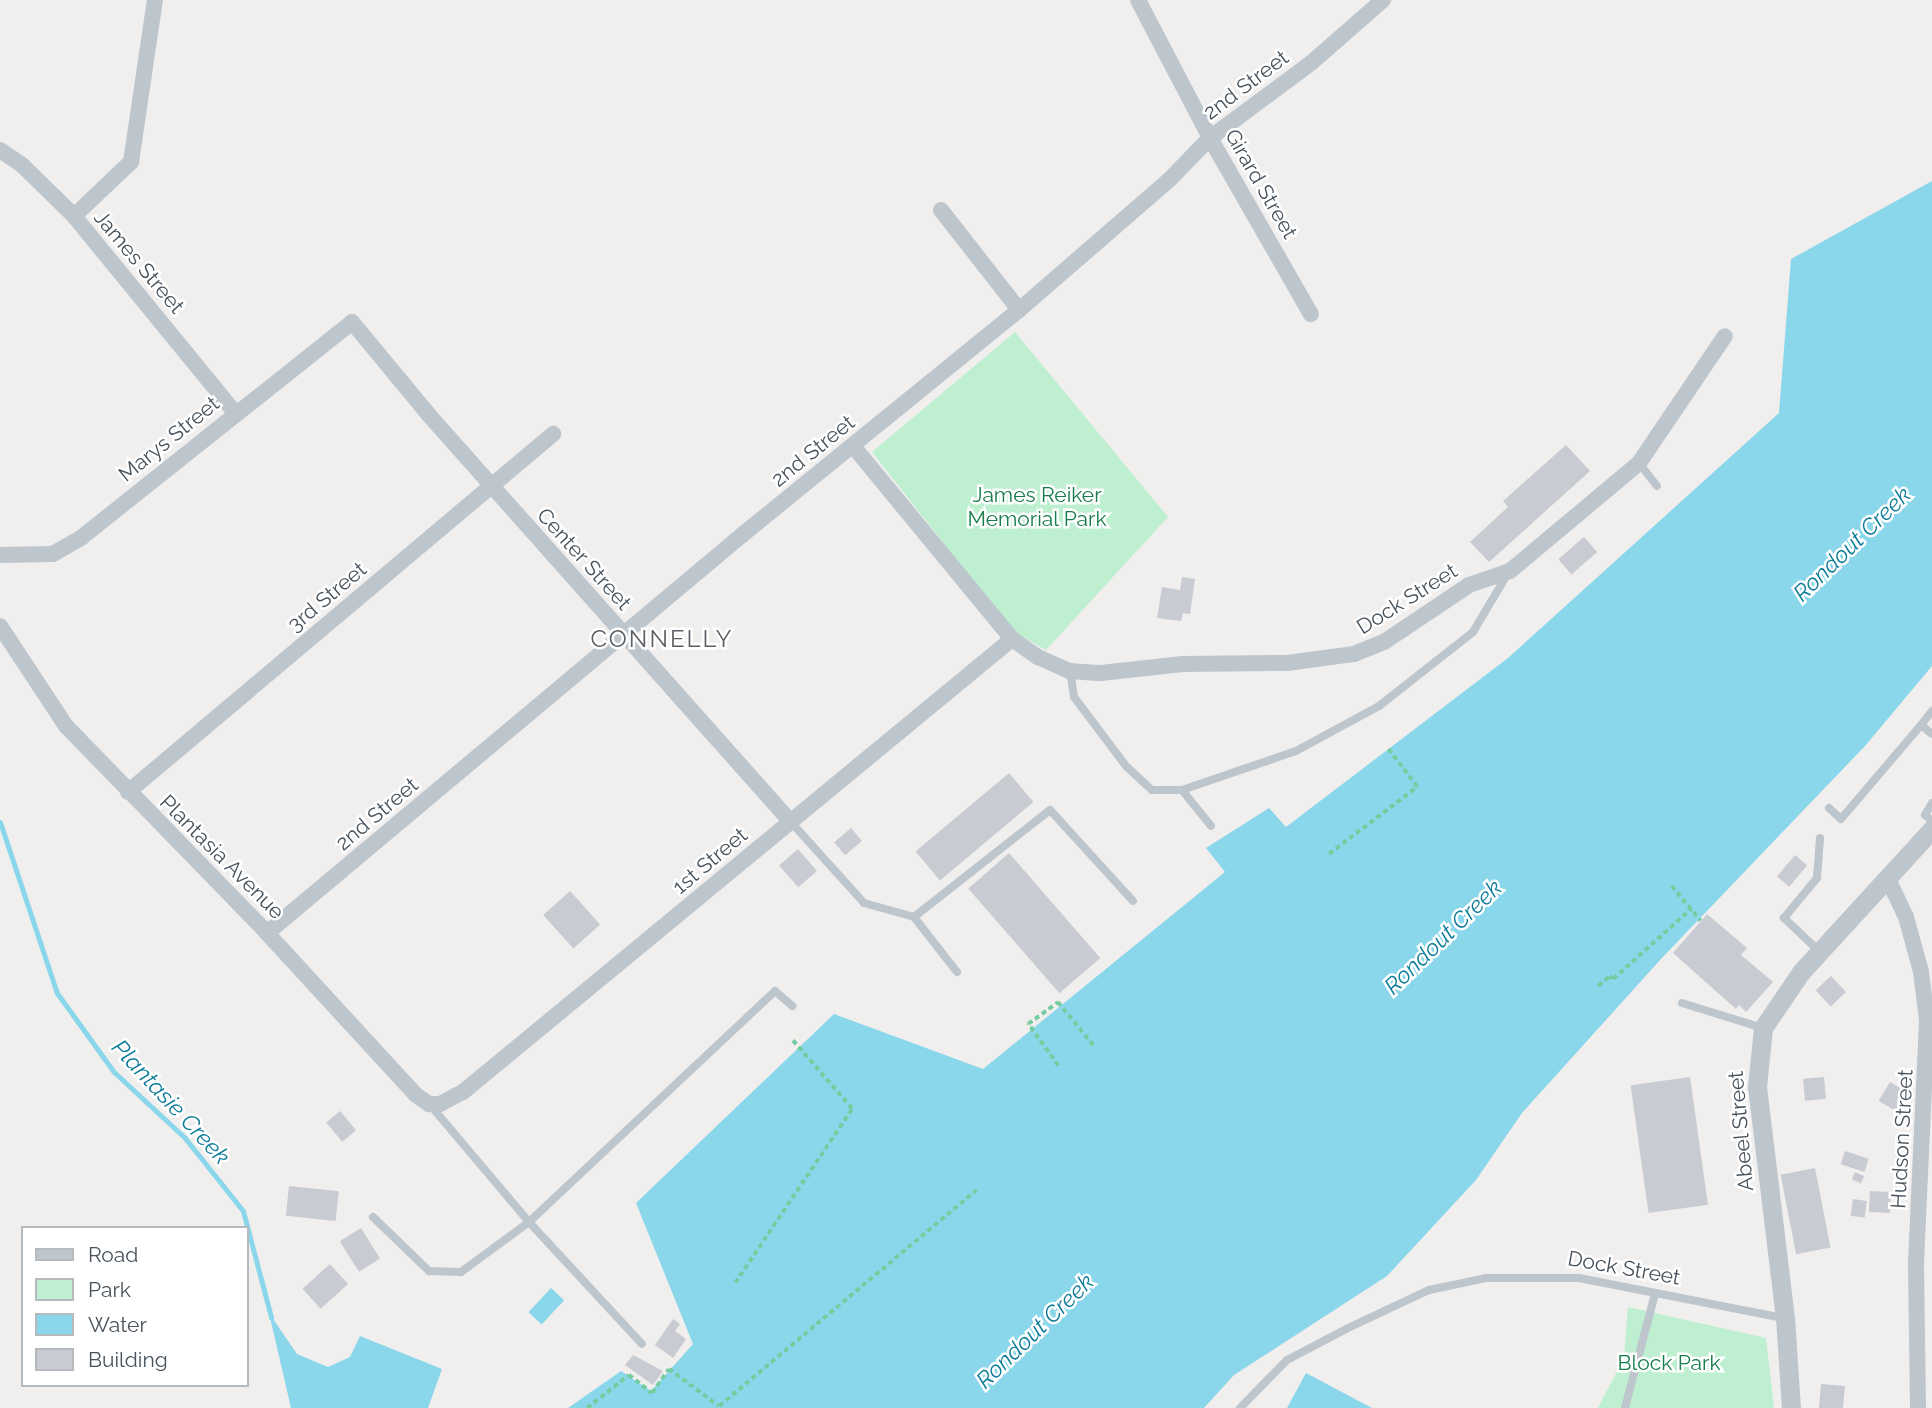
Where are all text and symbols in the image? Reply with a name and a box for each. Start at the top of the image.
street label: 2nd Street [1199,45,1293,125]
street label: Girard Street [1220,125,1302,243]
street label: James Street [89,205,189,319]
street label: Marys Street [114,391,224,487]
street label: 2nd Street [766,410,860,492]
water label: Rondout Creek [1787,481,1917,607]
park label: James Reiker Memorial Park [967,482,1107,532]
street label: Center Street [531,503,637,615]
street label: 3rd Street [283,557,371,637]
street label: Dock Street [1352,558,1462,640]
district label: CONNELLY [592,625,732,653]
street label: 2nd Street [331,772,423,856]
street label: Plantasia Avenue [154,789,290,925]
street label: 1st Street [668,823,752,899]
water label: Rondout Creek [1378,874,1508,1000]
water label: Plantasie Creek [106,1034,236,1170]
street label: Hudson Street [1886,1069,1918,1209]
street label: Abeel Street [1723,1070,1759,1192]
legend [21,1226,248,1387]
text: Road [88,1242,138,1267]
street label: Dock Street [1566,1246,1682,1290]
water label: Rondout Creek [970,1268,1100,1394]
text: Park [88,1277,131,1302]
text: Water [88,1312,147,1337]
text: Building [88,1347,168,1372]
park label: Block Park [1617,1350,1721,1376]

